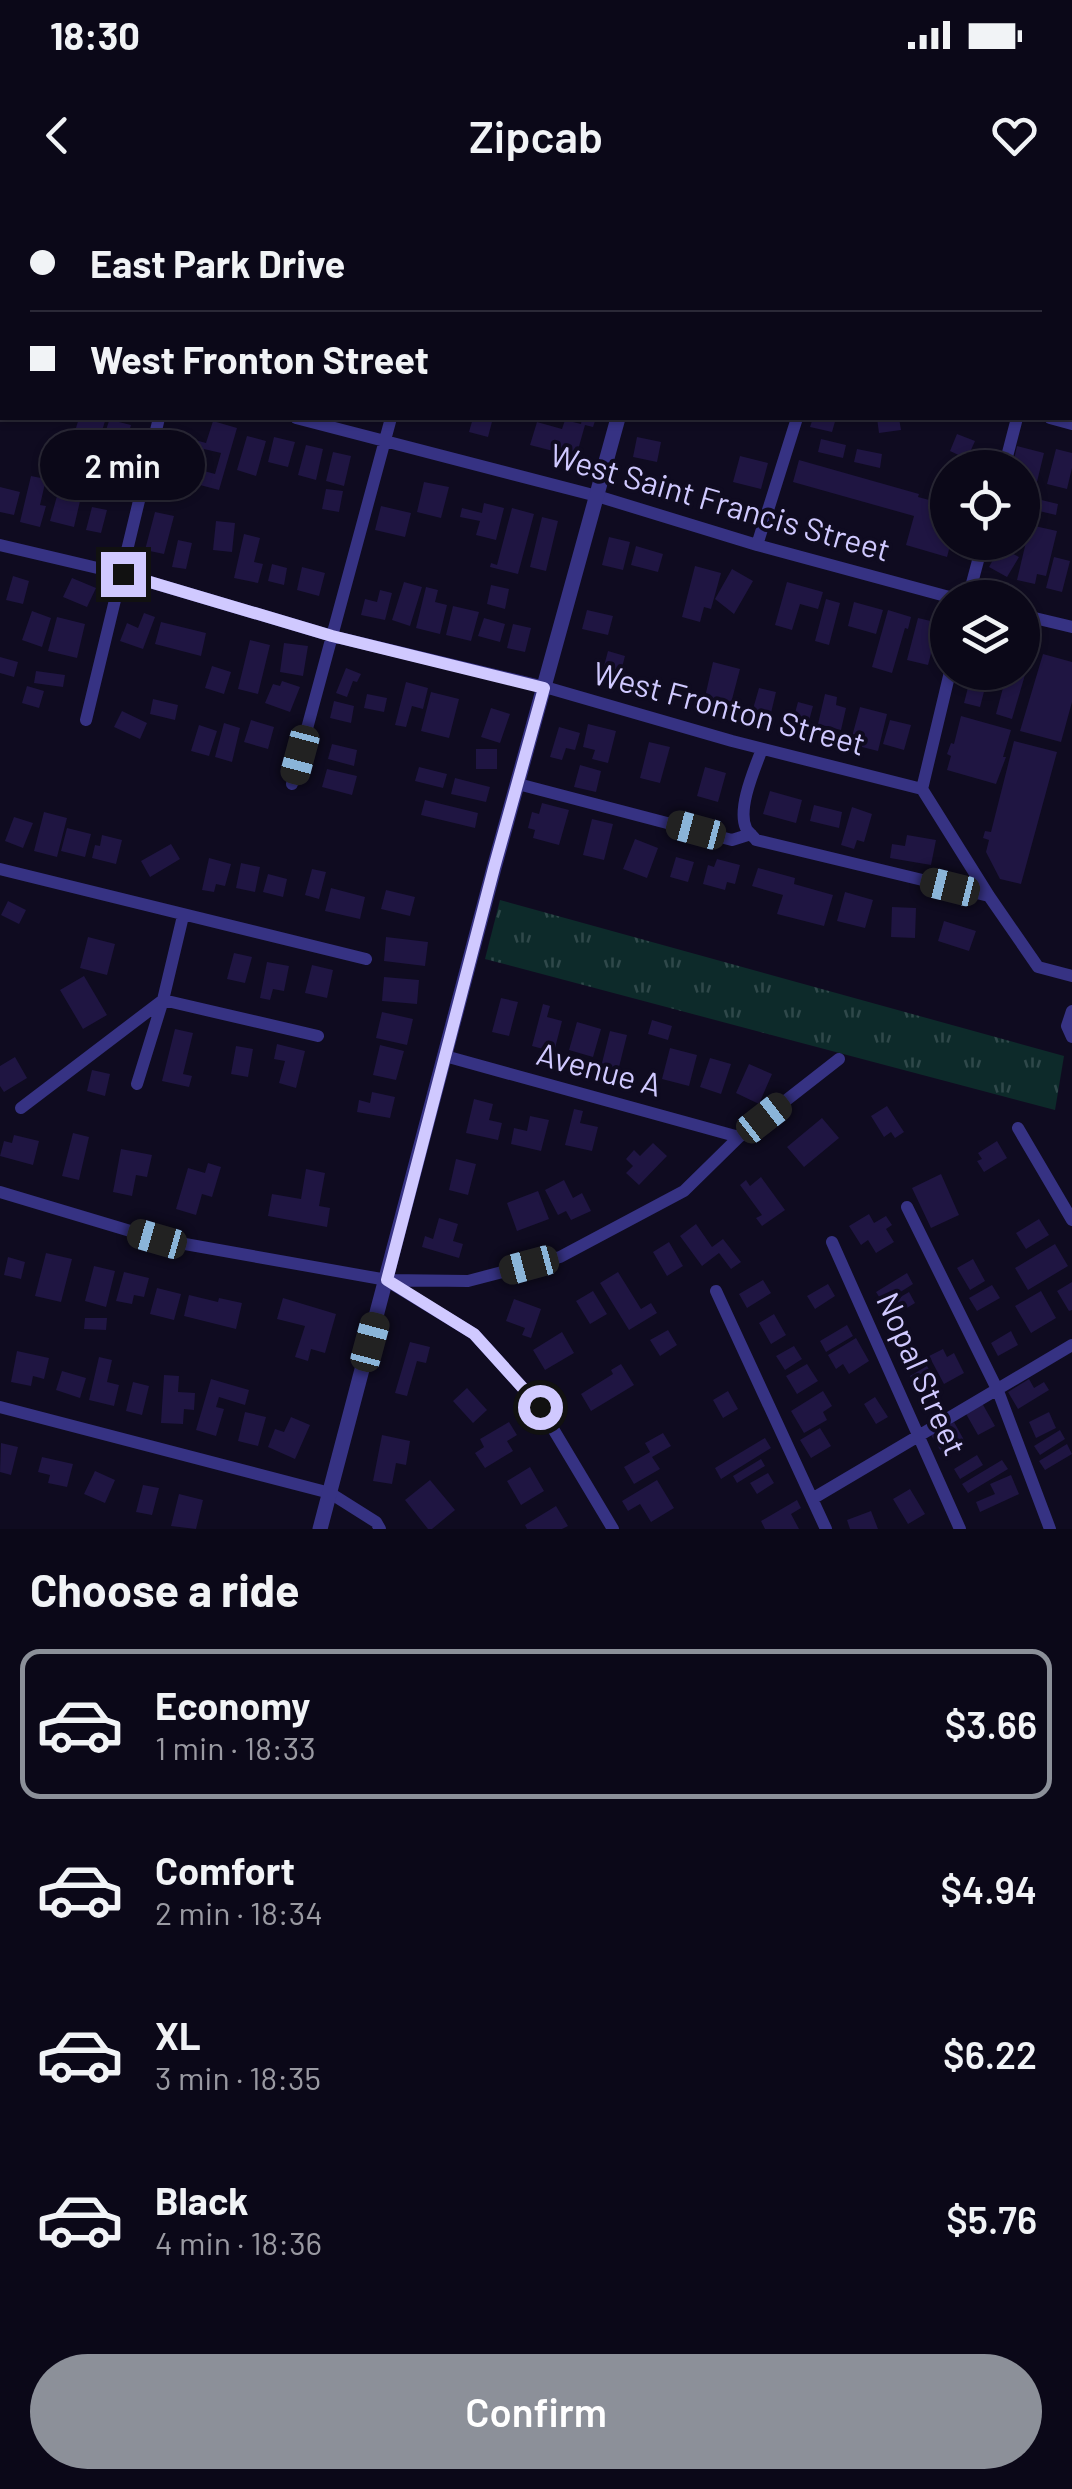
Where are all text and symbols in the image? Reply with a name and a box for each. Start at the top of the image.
text: 18:30 [50,12,140,58]
icon: back [30,108,85,163]
text: Zipcab [469,108,603,162]
icon: heart [987,108,1042,163]
text: East Park Drive [90,240,345,286]
text: West Fronton Street [90,336,429,382]
callout: 2 min [41,429,206,499]
street label: West Saint Francis Street [546,434,895,568]
text: 2 min [84,446,161,484]
map controls [930,450,1040,690]
button: locate [930,450,1040,560]
route end [101,552,146,597]
button: layers [930,580,1040,690]
street label: West Fronton Street [589,652,870,762]
car [278,722,322,788]
car [663,808,729,852]
car [917,865,983,909]
street label: Avenue A [533,1033,666,1103]
car [731,1088,797,1148]
car [124,1216,190,1262]
car [496,1243,562,1287]
street label: Nopal Street [870,1286,976,1460]
car [348,1309,392,1375]
route start [518,1385,563,1430]
text: Choose a ride [30,1562,300,1616]
icon: car [35,1679,125,1769]
text: Economy [155,1682,310,1728]
text: $3.66 [945,1701,1037,1747]
text: 1 min · 18:33 [155,1728,316,1766]
icon: car [35,1844,125,1934]
text: Comfort [155,1847,295,1893]
text: $4.94 [941,1866,1037,1912]
text: 2 min · 18:34 [155,1893,323,1931]
icon: car [35,2009,125,2099]
text: XL [155,2012,201,2058]
text: $6.22 [943,2031,1037,2077]
text: 3 min · 18:35 [155,2058,321,2096]
icon: car [35,2174,125,2264]
text: Black [155,2177,249,2223]
text: $5.76 [946,2196,1037,2242]
text: 4 min · 18:36 [155,2223,322,2261]
button: Confirm [30,2354,1042,2469]

